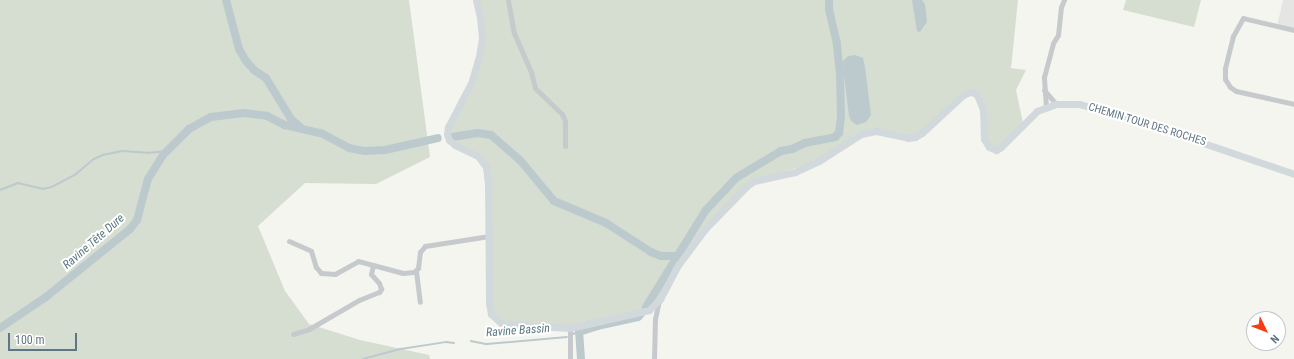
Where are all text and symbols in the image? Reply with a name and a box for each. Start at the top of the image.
street label: CHEMIN TOUR DES ROCHES [1087,101,1207,149]
water label: Ravine Tête Dure [60,211,128,273]
north arrow [1246,311,1286,351]
water label: Ravine Bassin [486,322,550,340]
scale bar [10,325,79,351]
text: N [1267,332,1281,346]
text: 100 m [15,333,45,347]

